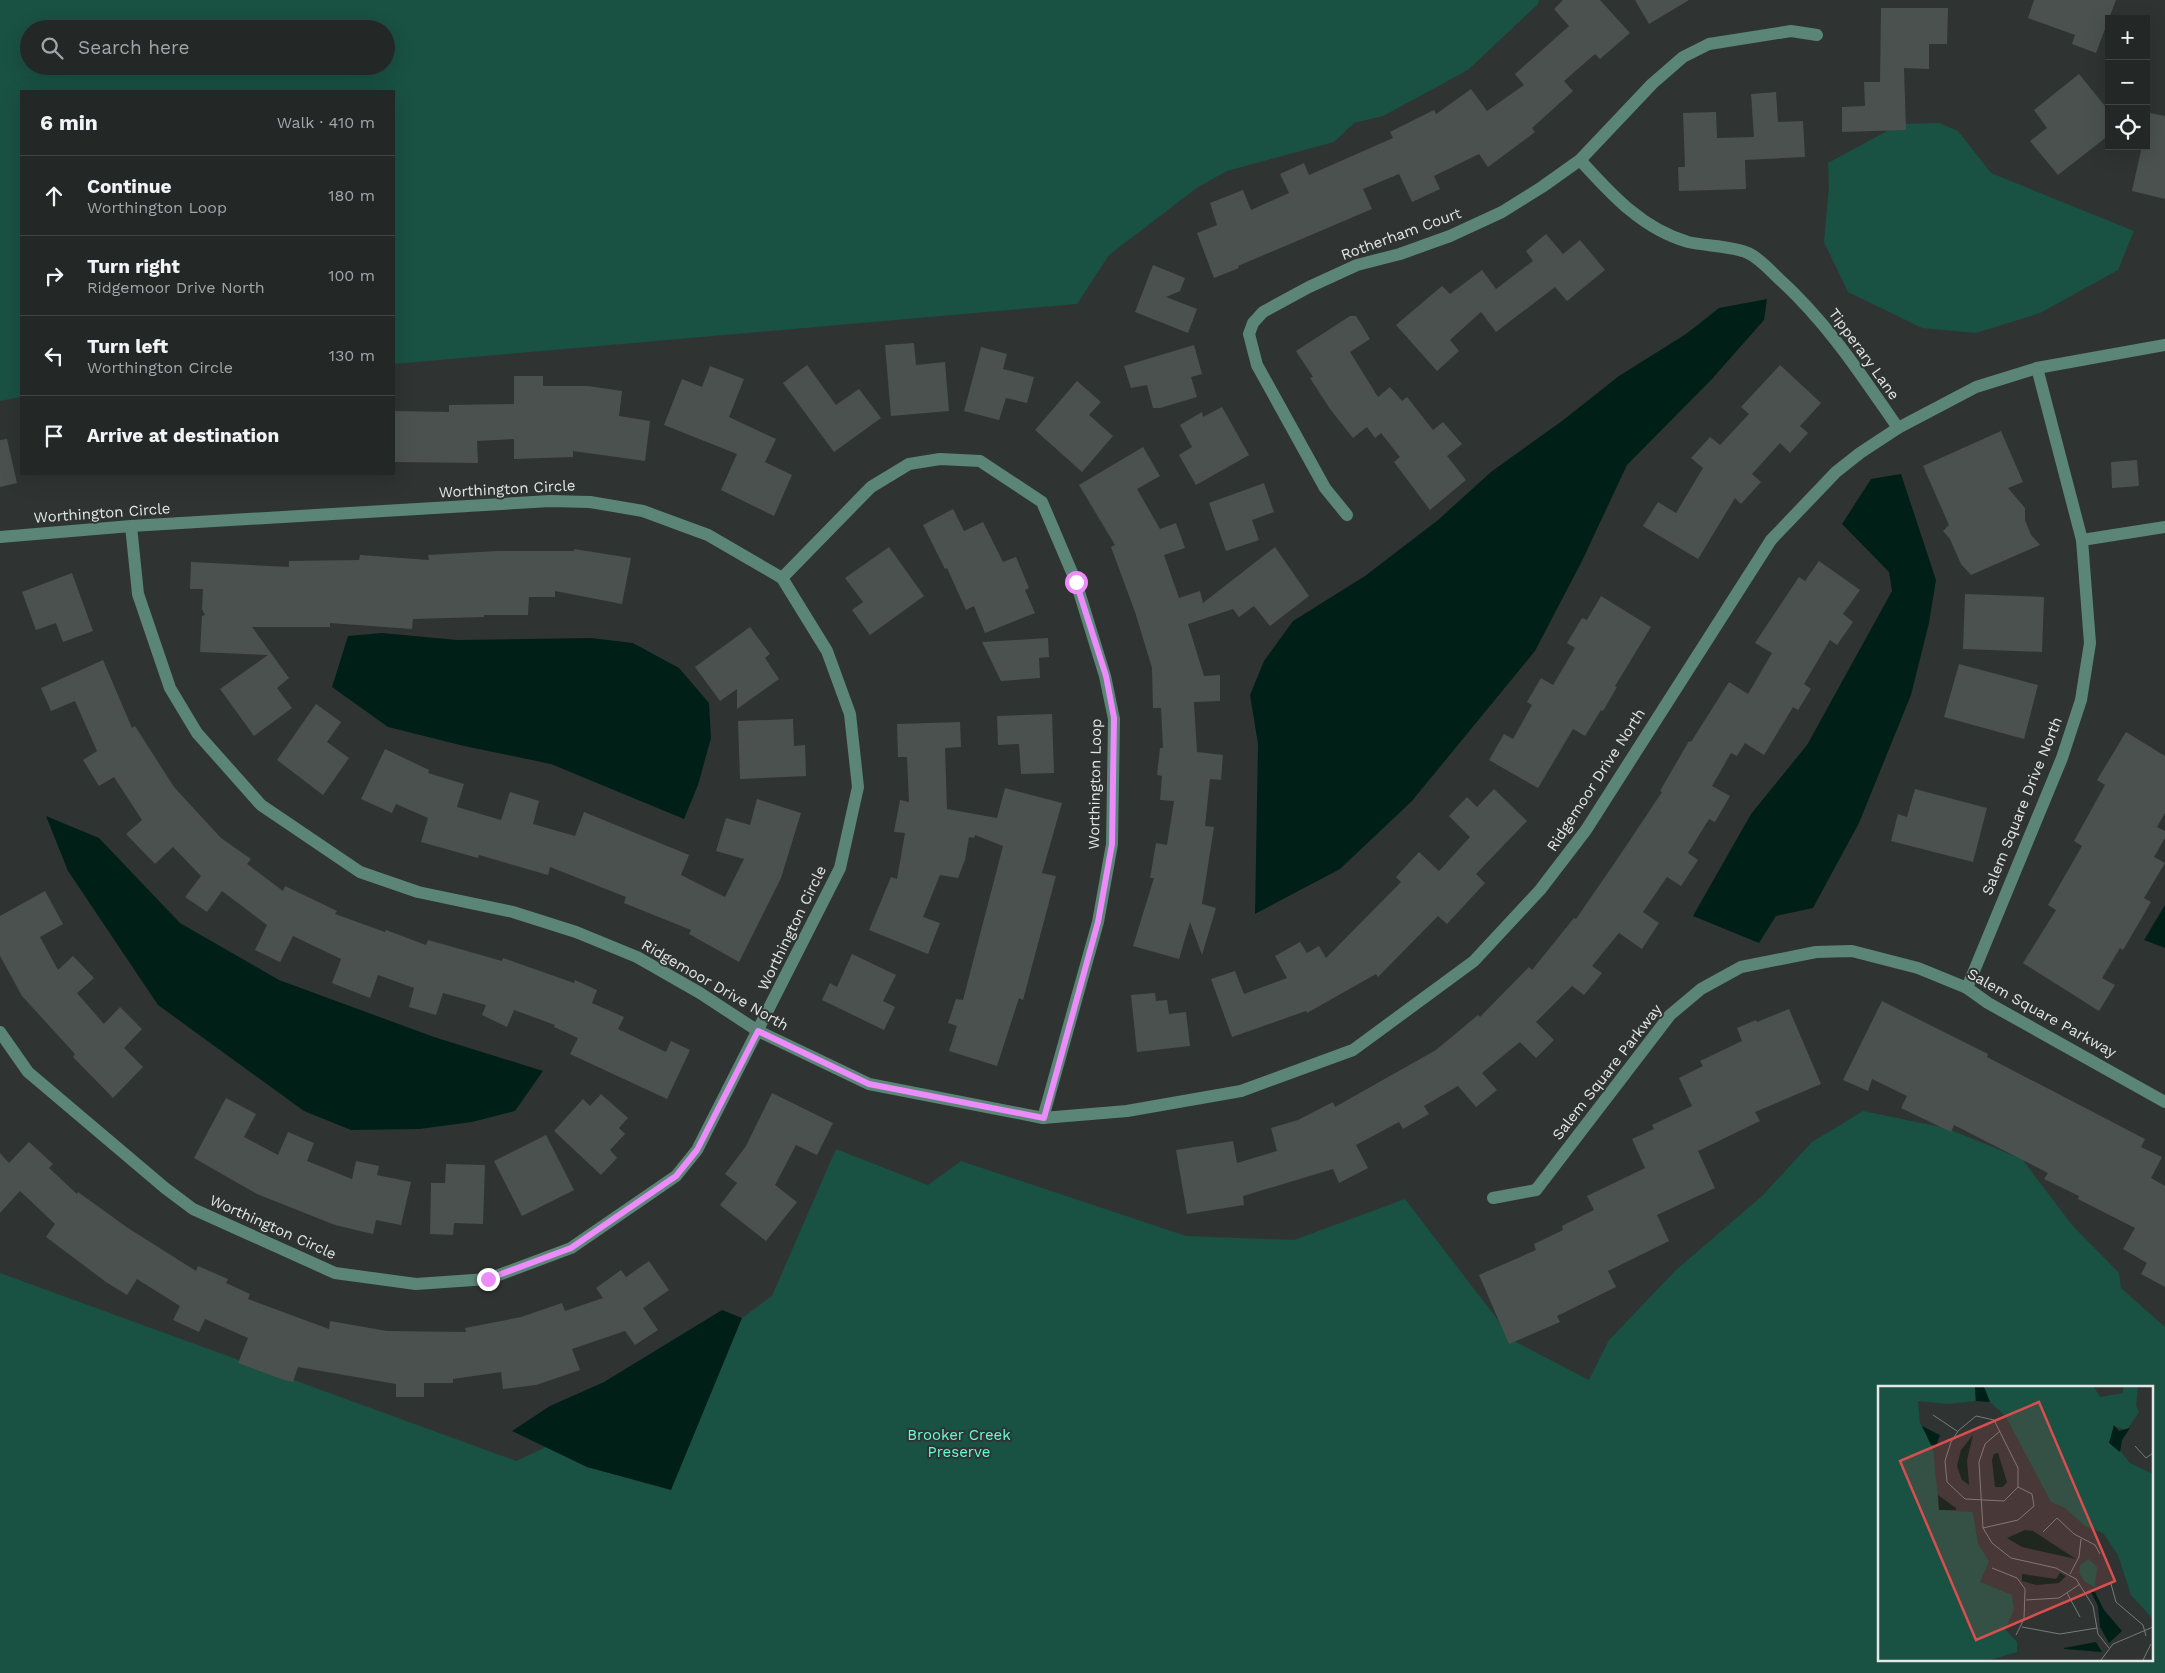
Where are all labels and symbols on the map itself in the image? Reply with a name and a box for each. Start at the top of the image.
street label: Rotherham Court [1338,204,1464,264]
street label: Tipperary Lane [1825,305,1903,403]
street label: Worthington Circle [438,476,576,502]
street label: Worthington Circle [33,499,171,527]
route start [1065,571,1088,594]
street label: Ridgemoor Drive North [1543,705,1649,855]
street label: Salem Square Drive North [1978,714,2066,898]
street label: Worthington Loop [1085,718,1105,850]
street label: Worthington Circle [754,863,830,993]
street label: Ridgemoor Drive North [638,936,792,1034]
street label: Salem Square Parkway [1964,965,2120,1062]
street label: Salem Square Parkway [1548,1000,1666,1144]
street label: Worthington Circle [207,1191,339,1263]
route end [477,1268,500,1291]
inset map [1878,1386,2152,1660]
park label: Brooker Creek Preserve [907,1426,1011,1461]

